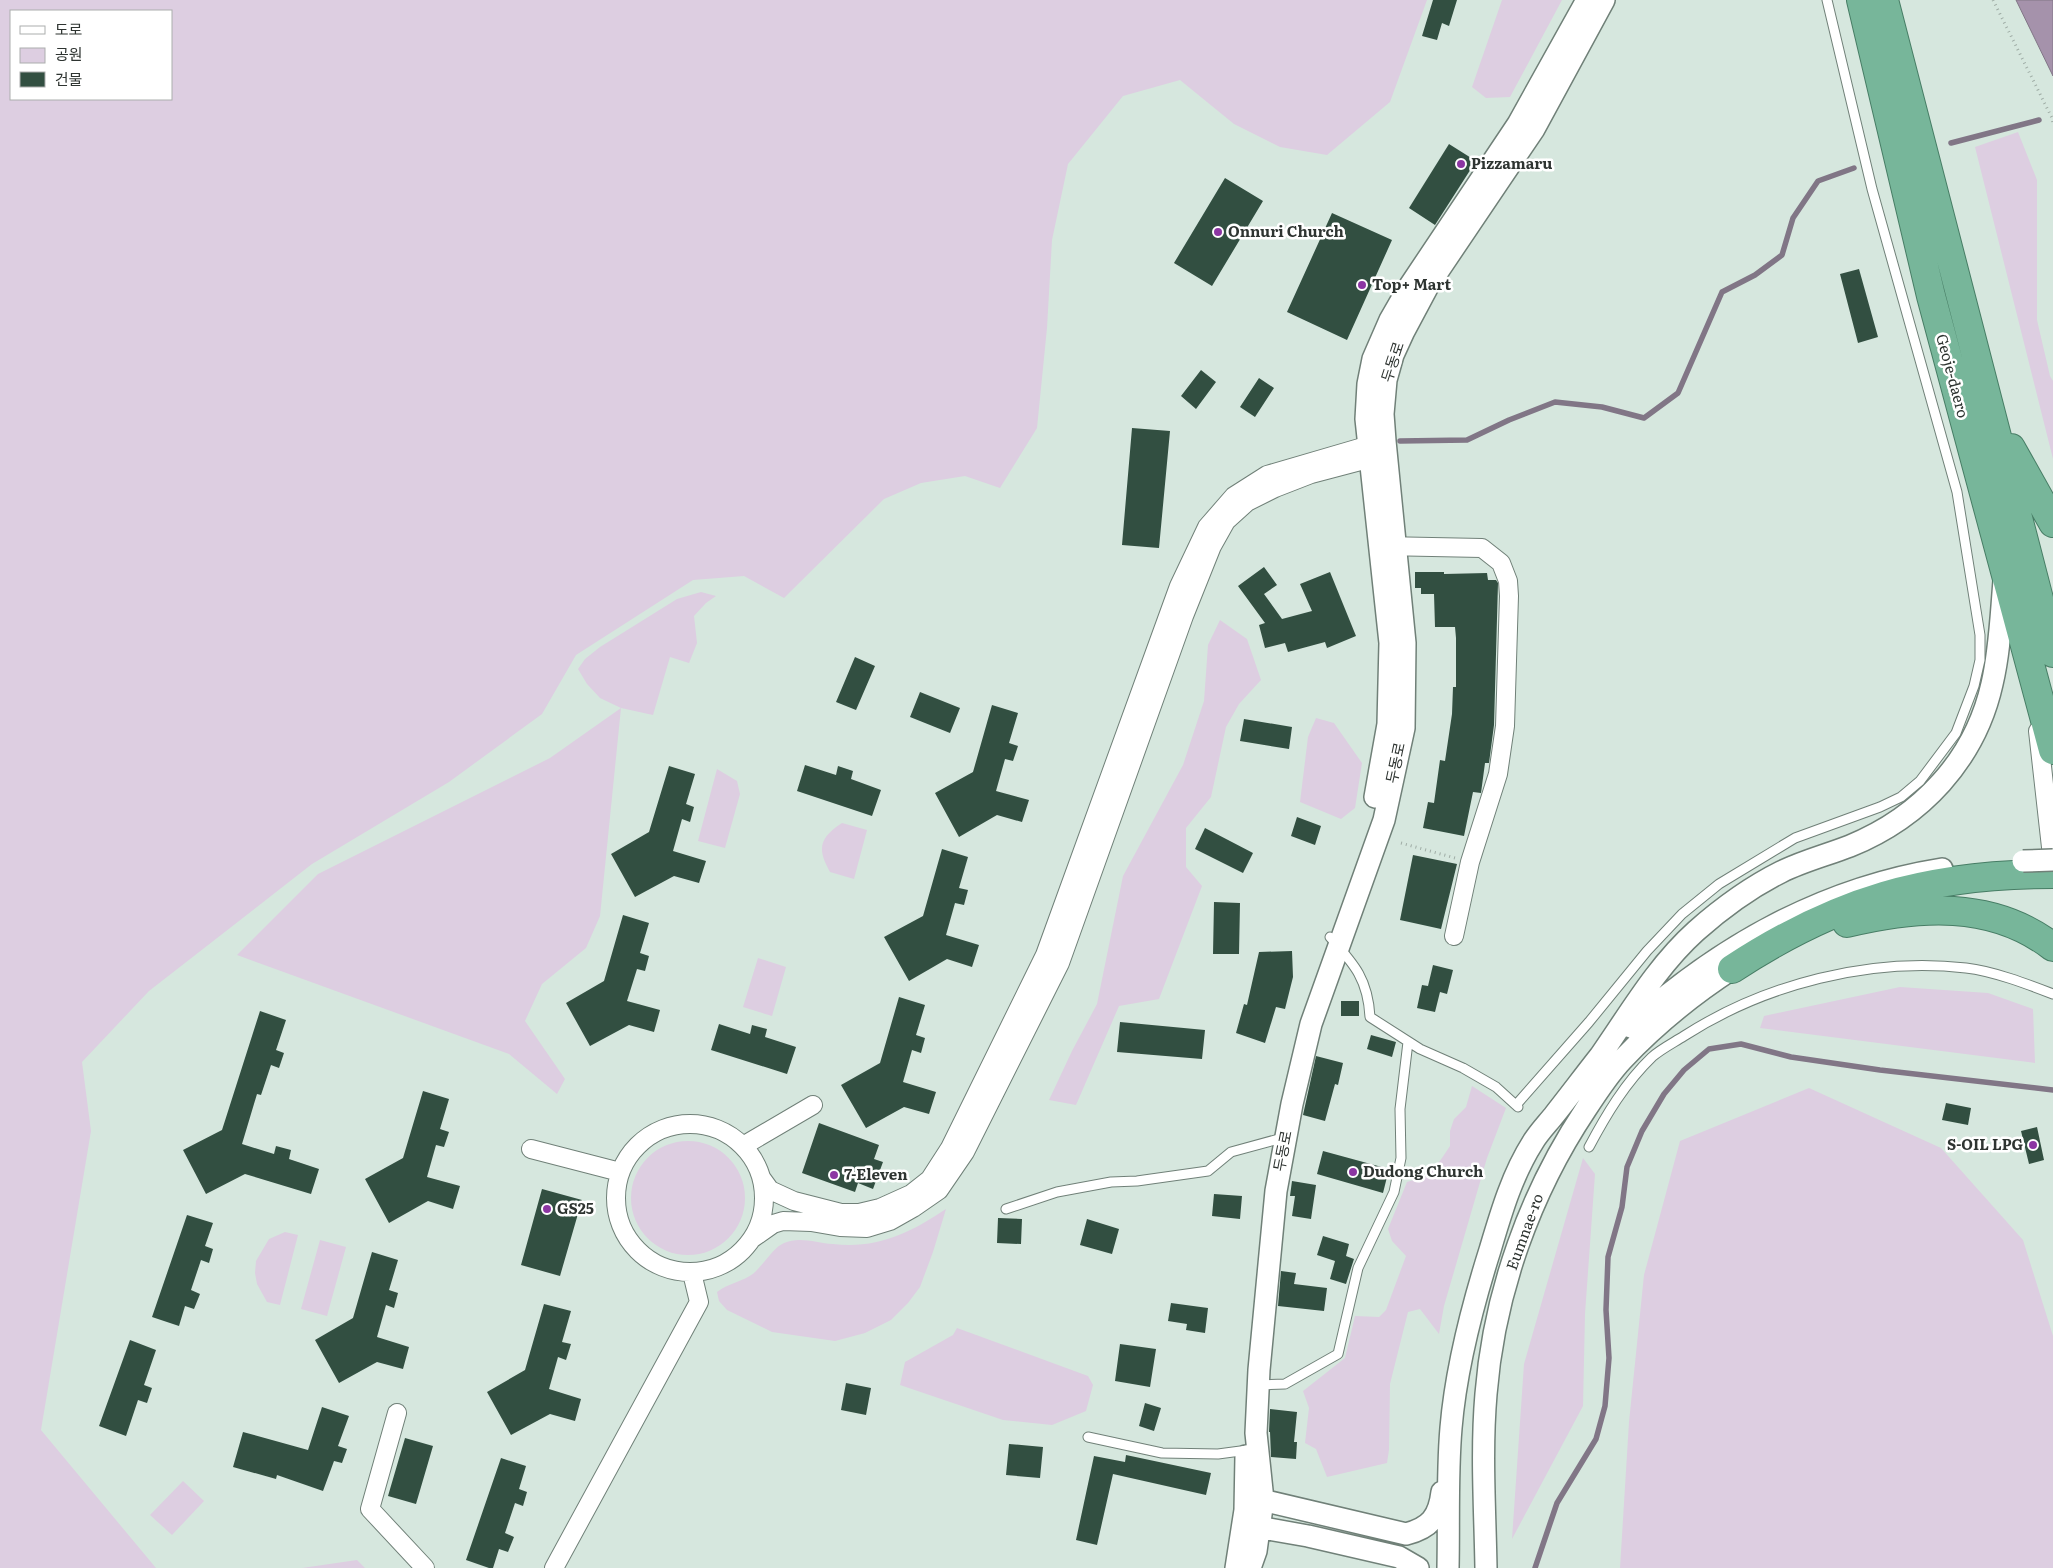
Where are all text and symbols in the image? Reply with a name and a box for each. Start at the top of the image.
legend [10,10,172,100]
text: 도로 [55,17,83,40]
text: 공원 [55,42,83,65]
text: 건물 [55,67,83,90]
place label: Pizzamaru [1471,151,1553,174]
marker: Pizzamaru [1455,158,1467,170]
place label: Onnuri Church [1228,219,1344,242]
marker: Onnuri Church [1212,226,1224,238]
place label: Top+ Mart [1372,272,1451,295]
marker: Top+ Mart [1356,279,1368,291]
street label: Geoje-daero [1931,331,1976,420]
street label: 두동로 [1374,338,1409,385]
street label: 두동로 [1379,740,1410,785]
street label: 두동로 [1266,1128,1297,1173]
place label: S-OIL LPG [1947,1132,2023,1155]
marker: S-OIL LPG [2027,1139,2039,1151]
place label: Dudong Church [1363,1159,1483,1182]
place label: 7-Eleven [844,1162,908,1185]
marker: Dudong Church [1347,1166,1359,1178]
marker: 7-Eleven [828,1169,840,1181]
street label: Eumnae-ro [1499,1190,1548,1273]
place label: GS25 [557,1196,594,1219]
marker: GS25 [541,1203,553,1215]

